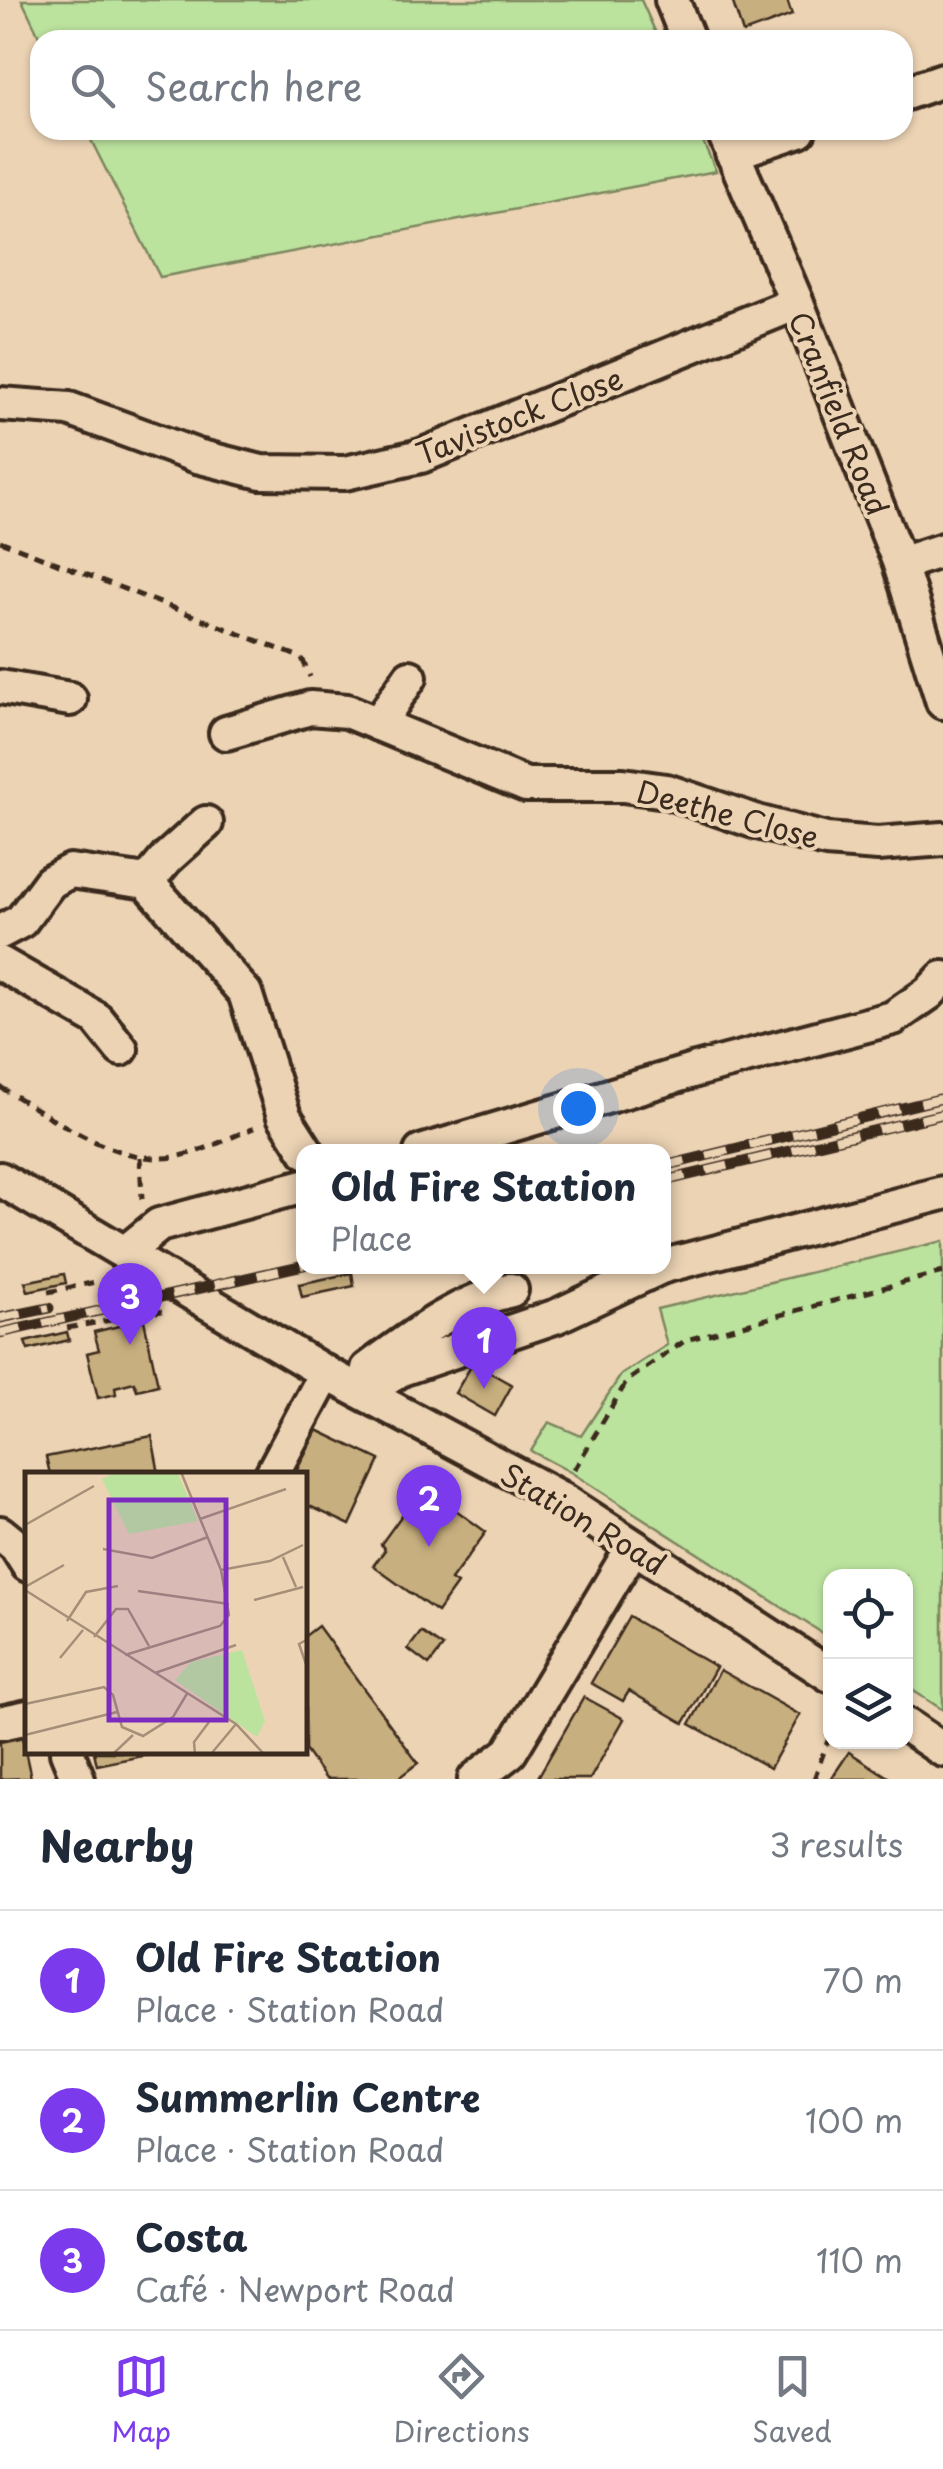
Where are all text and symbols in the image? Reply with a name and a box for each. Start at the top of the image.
search box [30,30,913,140]
text: Search here [145,57,362,114]
icon: search [65,58,120,113]
street label: Cranfield Road [779,304,901,522]
street label: Tavistock Close [409,355,629,475]
street label: Deethe Close [632,767,824,859]
your location [553,1083,604,1134]
popup [296,1144,671,1274]
text: Old Fire Station [331,1157,636,1214]
text: Place [331,1214,412,1262]
pin: 3 [98,1262,162,1345]
pin: 1 [452,1306,516,1389]
street label: Station Road [493,1451,675,1585]
pin: 2 [396,1464,462,1547]
inset map [25,1472,308,1754]
map controls [823,1569,913,1749]
button: locate [823,1569,913,1659]
button: layers [823,1659,913,1749]
text: Nearby [40,1813,194,1876]
text: 3 results [769,1820,903,1868]
text: Old Fire Station [135,1928,441,1985]
text: 1 [65,1956,80,2004]
text: 70 m [823,1956,903,2004]
text: Place · Station Road [135,1985,444,2033]
text: Summerlin Centre [135,2068,481,2125]
text: 2 [61,2096,84,2144]
text: 100 m [805,2096,903,2144]
text: Place · Station Road [135,2125,444,2173]
text: Costa [135,2208,248,2265]
text: 3 [62,2236,83,2284]
text: 110 m [816,2236,903,2284]
text: Café · Newport Road [135,2265,455,2313]
tab: Map [111,2349,171,2452]
tab: Directions [394,2349,530,2452]
tab: Saved [752,2349,832,2452]

